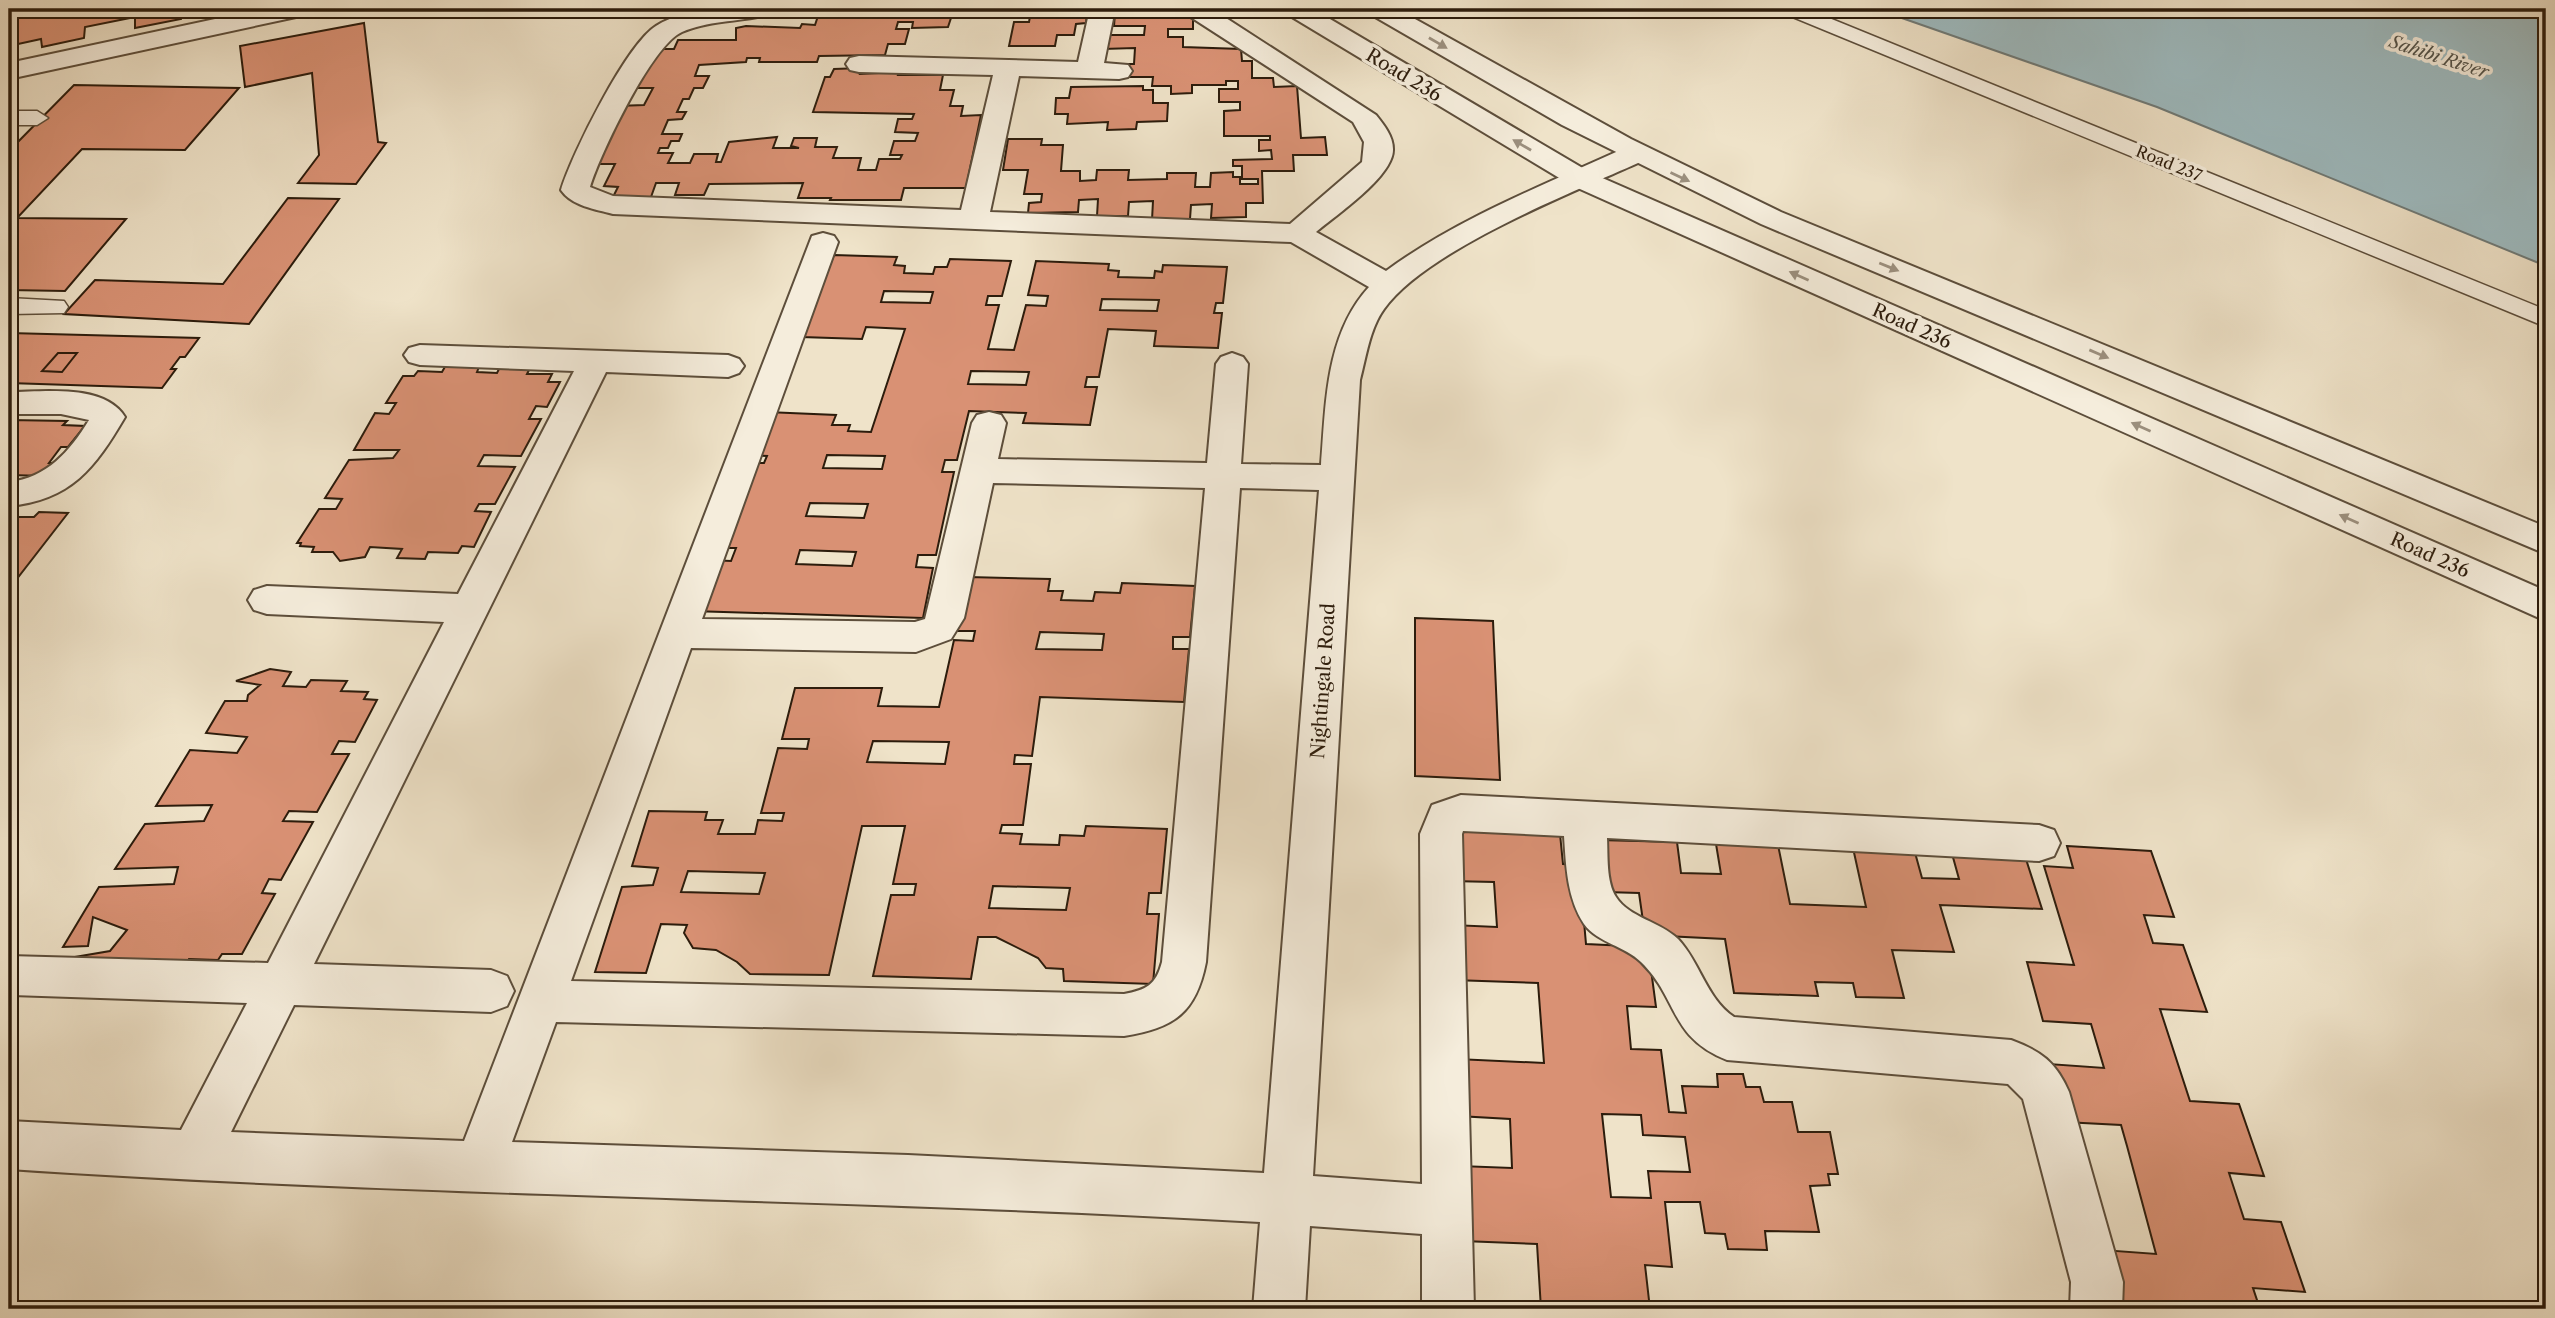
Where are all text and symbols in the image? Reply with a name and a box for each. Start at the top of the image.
water label: Sahibi River [2386,30,2493,84]
one-way arrow [1428,37,1447,49]
street label: Road 236 [1362,43,1446,107]
one-way arrow [1513,138,1532,151]
street label: Road 237 [2133,141,2205,185]
one-way arrow [1670,171,1690,182]
one-way arrow [1878,261,1899,272]
one-way arrow [1789,270,1809,282]
street label: Road 236 [1869,298,1955,354]
one-way arrow [2088,349,2109,360]
one-way arrow [2131,421,2152,432]
one-way arrow [2339,513,2360,524]
street label: Road 236 [2387,527,2473,583]
street label: Nightingale Road [1306,602,1340,760]

